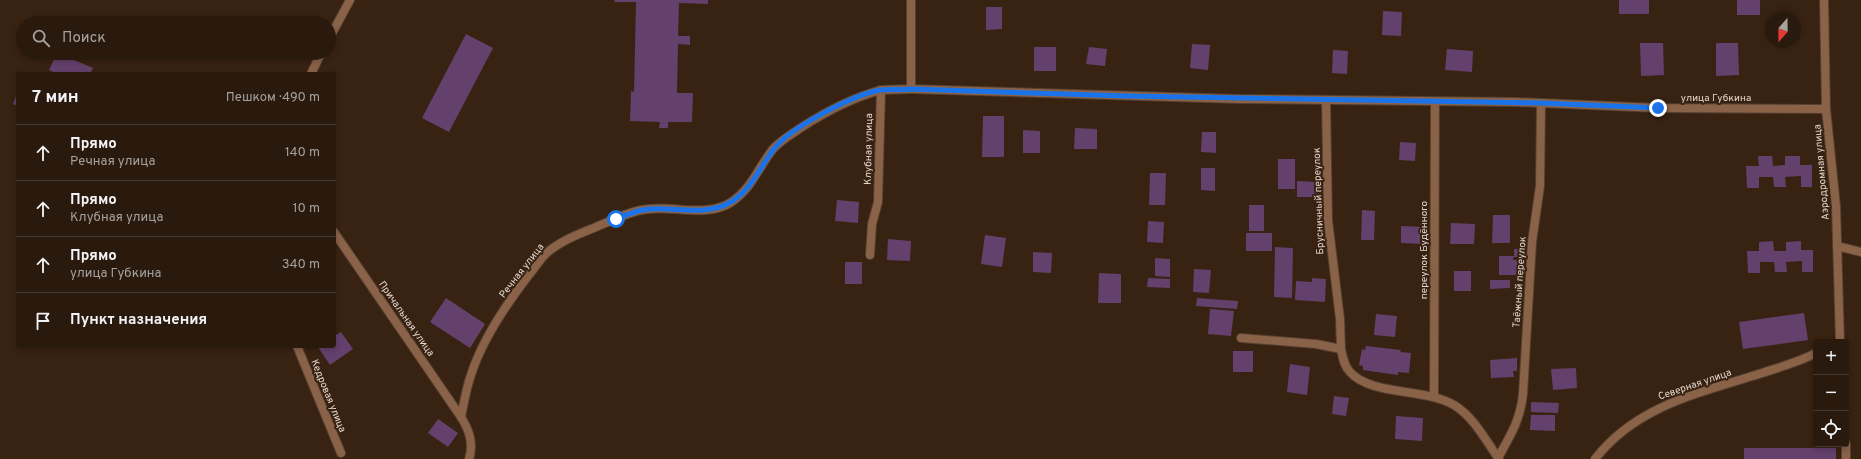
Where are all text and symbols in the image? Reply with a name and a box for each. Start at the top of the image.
north arrow [1765,12,1801,48]
search box [16,16,336,60]
icon: search [30,27,52,49]
text: Поиск [62,29,106,48]
text: 7 мин [32,87,79,109]
text: Пешком · 490 m [226,90,320,106]
street label: улица Губкина [1681,92,1751,105]
route end [1649,99,1667,117]
street label: Клубная улица [862,113,876,185]
street label: Аэродромная улица [1811,124,1833,220]
text: Прямо [70,135,117,154]
icon: ahead [32,142,54,164]
text: 140 m [285,145,320,161]
street label: Брусничный переулок [1311,147,1327,255]
text: Речная улица [70,154,155,170]
text: Прямо [70,191,117,210]
icon: ahead [32,198,54,220]
street label: переулок Будённого [1418,200,1431,299]
text: 10 m [293,201,320,217]
text: Клубная улица [70,210,163,226]
route start [607,210,625,228]
street label: Таёжный переулок [1510,236,1530,328]
street label: Речная улица [497,241,547,301]
text: Прямо [70,247,117,266]
icon: ahead [32,254,54,276]
text: 340 m [282,257,320,273]
text: улица Губкина [70,266,161,282]
street label: Причальная улица [375,279,437,359]
icon: arrive [32,310,54,332]
text: Пункт назначения [70,311,207,330]
map controls [1813,339,1849,447]
button: + [1813,339,1849,375]
street label: Кедровая улица [307,358,349,434]
street label: Северная улица [1657,366,1733,404]
button: − [1813,375,1849,411]
button: locate [1813,411,1849,447]

